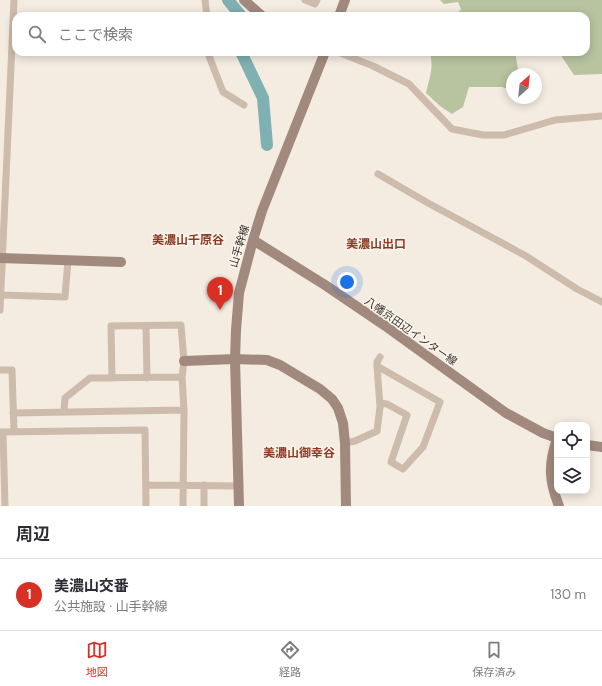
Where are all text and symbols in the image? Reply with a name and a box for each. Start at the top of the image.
search box [12,12,590,56]
icon: search [26,23,48,45]
text: ここで検索 [58,25,133,45]
north arrow [506,68,542,104]
street label: 山手幹線 [226,223,252,269]
district label: 美濃山千原谷 [152,232,224,248]
district label: 美濃山出口 [346,236,406,252]
your location [337,272,357,292]
pin: 1 [207,277,233,310]
street label: 八幡京田辺インター線 [362,294,460,368]
map controls [554,422,590,494]
button: locate [554,422,590,458]
district label: 美濃山御幸谷 [263,445,335,461]
button: layers [554,458,590,494]
text: 周辺 [16,523,50,545]
text: 美濃山交番 [54,576,129,596]
text: 1 [27,586,31,603]
text: 130 m [550,586,586,603]
text: 公共施設 · 山手幹線 [54,598,168,615]
tab: 地図 [86,639,108,679]
tab: 経路 [279,639,301,679]
tab: 保存済み [472,639,516,679]

